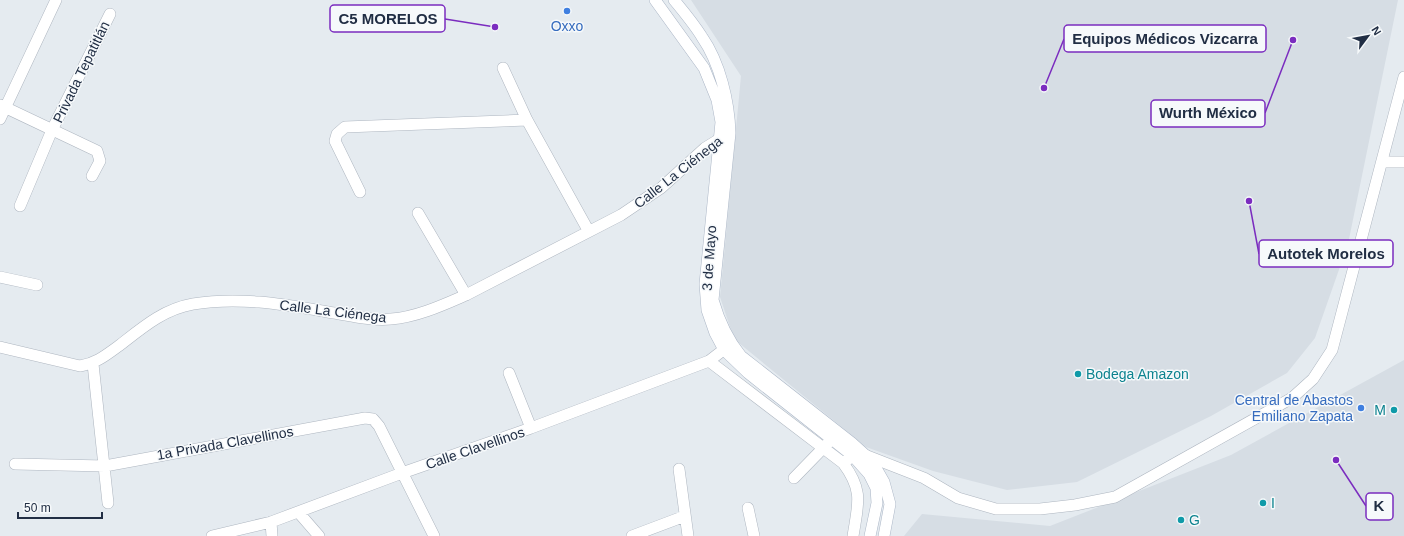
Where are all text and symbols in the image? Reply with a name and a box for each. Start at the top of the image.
callout: C5 MORELOS [330,5,445,32]
marker: Oxxo [562,6,572,16]
text: C5 MORELOS [338,10,438,27]
north arrow [1348,16,1388,56]
place label: Oxxo [551,18,584,34]
street label: Privada Tepatitlán [49,19,113,125]
text: N [1369,24,1384,37]
callout: Equipos Médicos Vizcarra [1064,25,1266,52]
text: Equipos Médicos Vizcarra [1072,30,1258,47]
callout: Wurth México [1151,100,1265,127]
text: Wurth México [1159,104,1257,121]
street label: Calle La Ciénega [631,133,725,211]
street label: 3 de Mayo [699,225,719,291]
callout: Autotek Morelos [1259,240,1393,267]
text: Autotek Morelos [1267,245,1385,262]
street label: Calle La Ciénega [279,297,387,326]
place label: Bodega Amazon [1086,366,1189,382]
marker: Bodega Amazon [1073,369,1083,379]
place label: Central de Abastos Emiliano Zapata [1235,392,1353,424]
place label: M [1374,402,1386,418]
marker: Central de Abastos Emiliano Zapata [1356,403,1366,413]
marker: M [1389,405,1399,415]
street label: 1a Privada Clavellinos [155,423,295,463]
street label: Calle Clavellinos [423,424,527,472]
callout: K [1366,493,1393,520]
scale bar [18,494,102,520]
place label: I [1271,495,1275,511]
text: K [1374,497,1385,514]
marker: I [1258,498,1268,508]
text: 50 m [24,501,51,515]
place label: G [1189,512,1200,528]
marker: G [1176,515,1186,525]

